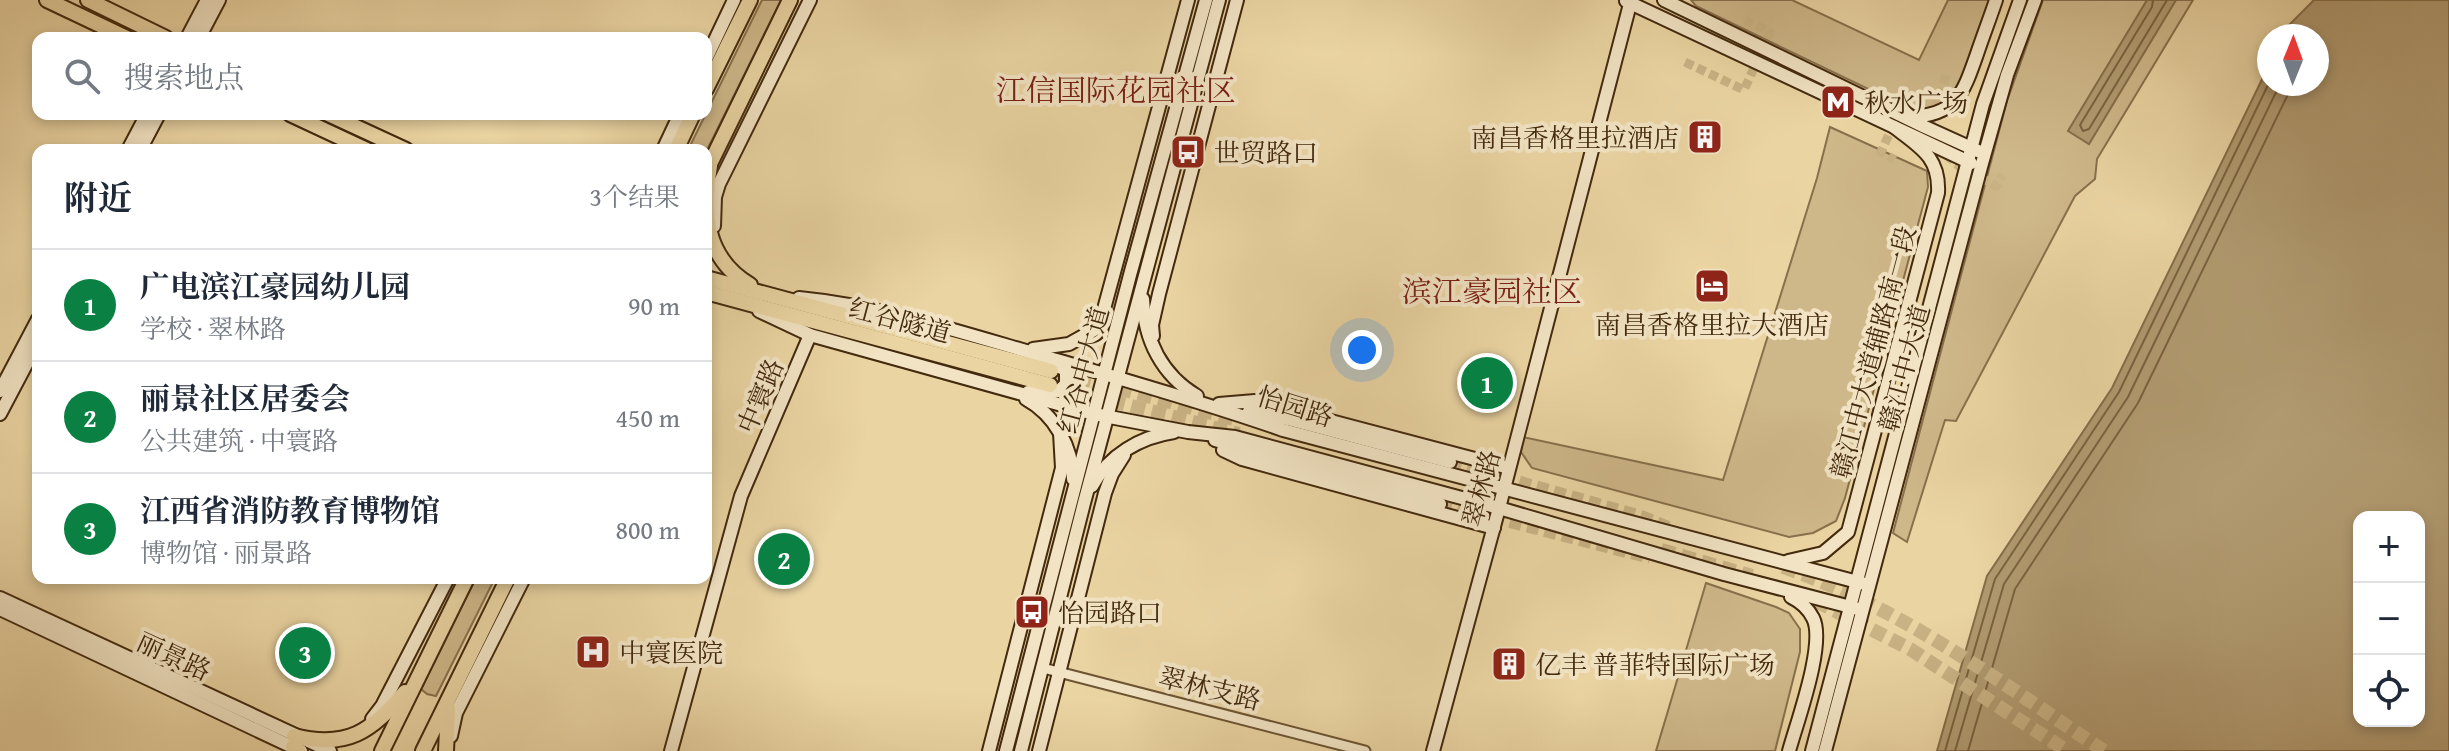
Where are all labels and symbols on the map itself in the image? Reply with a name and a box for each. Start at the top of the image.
north arrow [2257,24,2329,96]
district label: 江信国际花园社区 [996,68,1236,112]
metro station icon: 秋水广场 [1819,83,1857,121]
place label: 秋水广场 [1864,83,1968,122]
place label: 南昌香格里拉酒店 [1471,118,1679,157]
building icon: 南昌香格里拉酒店 [1686,118,1724,156]
bus stop icon: 世贸路口 [1169,133,1207,171]
place label: 世贸路口 [1214,133,1318,172]
street label: 赣江中大道辅路南一段 [1824,222,1922,482]
hotel icon: 南昌香格里拉大酒店 [1693,267,1731,305]
district label: 滨江豪园社区 [1402,269,1582,313]
street label: 红谷隧道 [845,288,955,352]
street label: 赣江中大道 [1872,301,1936,435]
street label: 红谷中大道 [1047,302,1119,438]
place label: 南昌香格里拉大酒店 [1595,305,1829,344]
your location [1342,330,1382,370]
street label: 中寰路 [727,352,793,440]
pin: 1 [1461,353,1513,413]
street label: 怡园路 [1252,376,1338,436]
street label: 翠林路 [1452,445,1510,531]
pin: 2 [758,529,810,589]
bus stop icon: 怡园路口 [1013,593,1051,631]
place label: 怡园路口 [1058,593,1162,632]
street label: 丽景路 [130,622,218,690]
pin: 3 [279,623,331,683]
hospital icon: 中寰医院 [574,633,612,671]
place label: 中寰医院 [619,633,723,672]
building icon: 亿丰 普菲特国际广场 [1490,645,1528,683]
place label: 亿丰 普菲特国际广场 [1535,645,1775,684]
street label: 翠林支路 [1155,656,1265,720]

